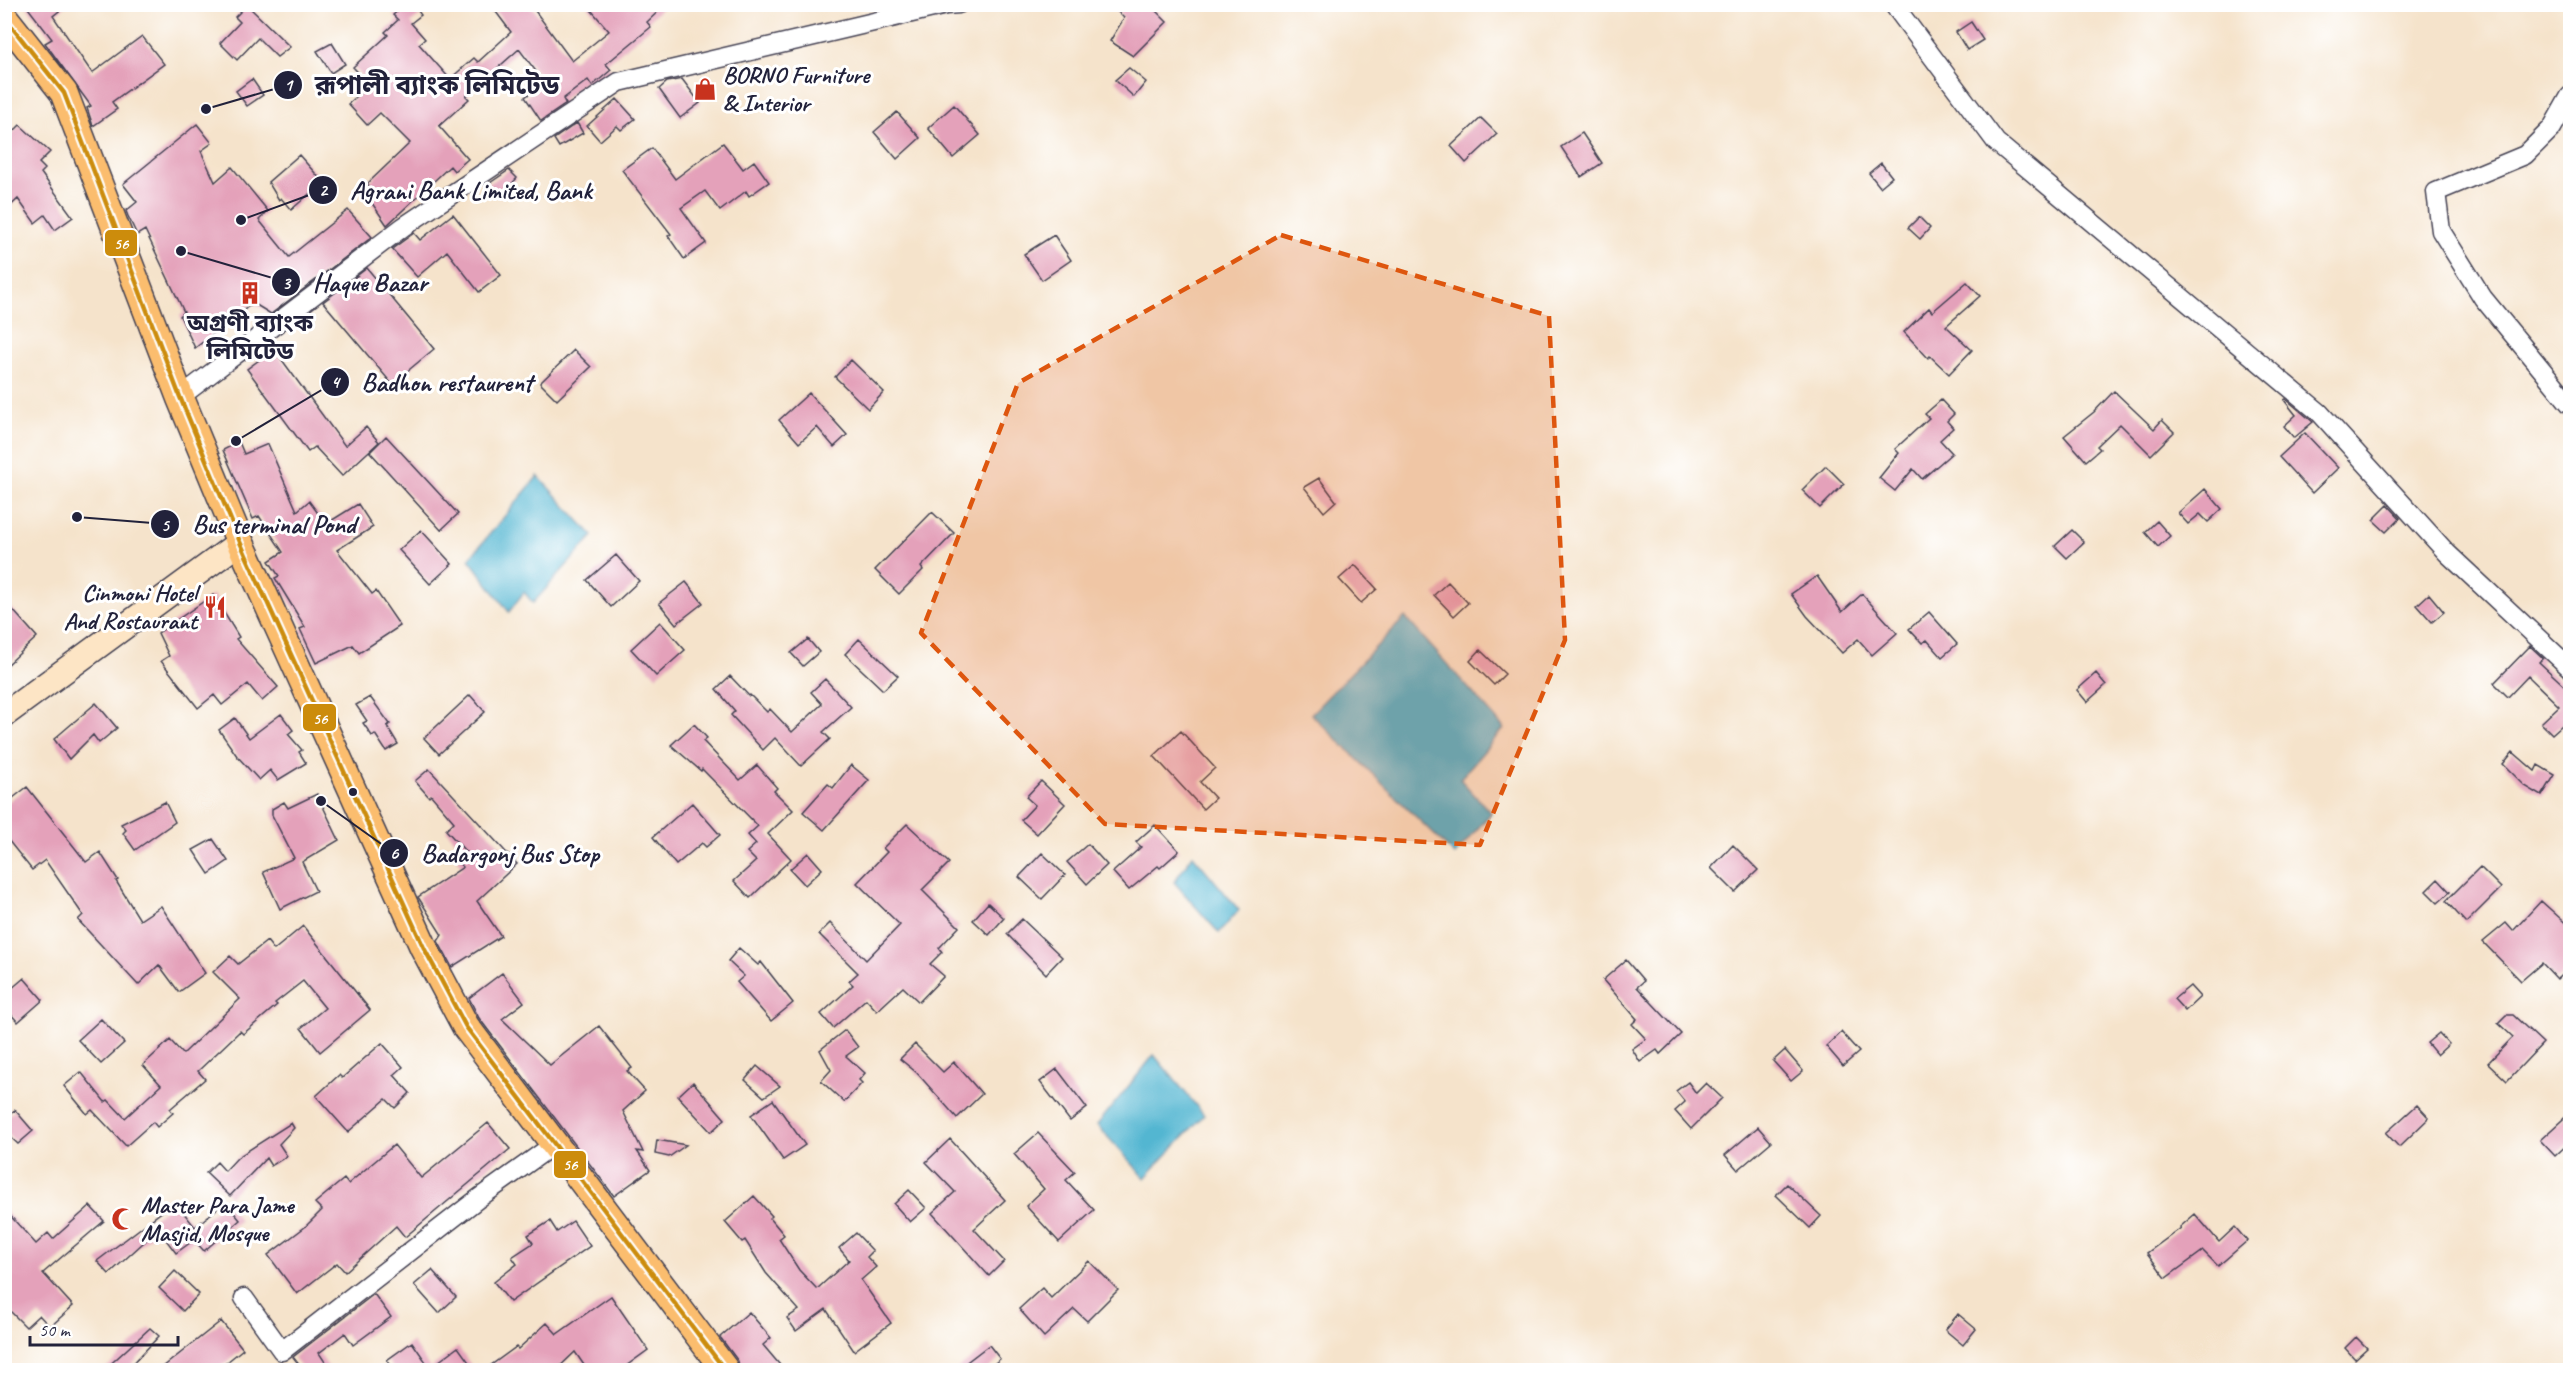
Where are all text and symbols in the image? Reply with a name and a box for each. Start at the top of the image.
place label: BORNO Furniture & Interior [723,60,871,118]
callout: রূপালী ব্যাংক লিমিটেড [273,63,571,107]
text: রূপালী ব্যাংক লিমিটেড [314,69,559,102]
text: 1 [284,74,294,96]
shop icon: BORNO Furniture & Interior [692,76,718,102]
callout: Agrani Bank Limited, Bank [308,168,604,212]
text: Agrani Bank Limited, Bank [350,174,594,207]
text: 2 [319,179,329,201]
line badge: 56 [104,229,138,257]
text: 56 [114,234,130,254]
callout: Haque Bazar [271,260,439,304]
text: Haque Bazar [313,266,430,299]
text: 3 [282,272,292,294]
building icon: অগ্রণী ব্যাংক লিমিটেড [237,280,263,306]
place label: অগ্রণী ব্যাংক লিমিটেড [186,308,314,366]
callout: Badhon restaurent [320,360,544,404]
text: Badhon restaurent [362,366,537,399]
text: 4 [331,371,341,393]
callout: Bus terminal Pond [150,502,367,546]
text: Bus terminal Pond [193,508,360,541]
text: 5 [161,514,171,536]
place label: Cinmoni Hotel And Rostaurant [64,578,202,636]
restaurant icon: Cinmoni Hotel And Rostaurant [202,594,228,620]
line badge: 56 [302,703,337,732]
text: 56 [313,709,329,729]
unlabelled marker [347,786,359,798]
callout: Badargonj Bus Stop [379,831,611,875]
text: Badargonj Bus Stop [421,837,601,870]
text: 6 [390,842,400,864]
line badge: 56 [553,1150,587,1179]
text: 56 [563,1155,579,1175]
place label: Master Para Jame Masjid, Mosque [141,1190,295,1248]
mosque icon: Master Para Jame Masjid, Mosque [110,1206,136,1232]
scale bar [30,1309,178,1347]
text: 50 m [39,1319,72,1341]

